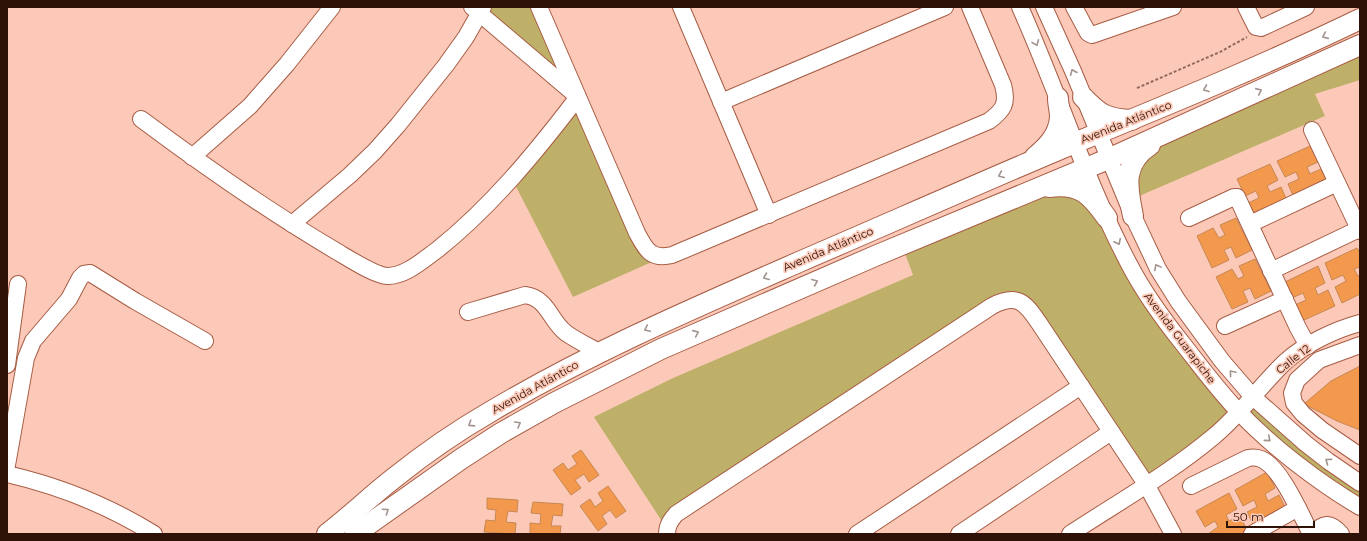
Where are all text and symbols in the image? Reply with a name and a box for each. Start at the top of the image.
one-way arrow [1321,31,1329,39]
one-way arrow [1031,39,1039,46]
one-way arrow [1069,68,1077,75]
one-way arrow [1202,84,1210,92]
one-way arrow [1254,88,1262,96]
street label: Avenida Atlántico [1078,97,1174,147]
one-way arrow [997,170,1005,178]
street label: Avenida Atlántico [781,224,875,274]
one-way arrow [1113,238,1121,246]
one-way arrow [1155,264,1162,271]
one-way arrow [762,272,769,280]
one-way arrow [811,279,819,287]
street label: Avenida Guarapiche [1141,290,1219,387]
one-way arrow [643,324,651,332]
one-way arrow [692,330,699,338]
street label: Calle 12 [1273,341,1313,377]
street label: Avenida Atlántico [489,357,581,417]
one-way arrow [1230,370,1237,378]
one-way arrow [468,419,475,427]
one-way arrow [514,421,521,428]
one-way arrow [1263,434,1271,442]
one-way arrow [1325,459,1332,466]
scale bar [1227,503,1314,529]
one-way arrow [382,509,389,516]
text: 50 m [1233,509,1264,524]

